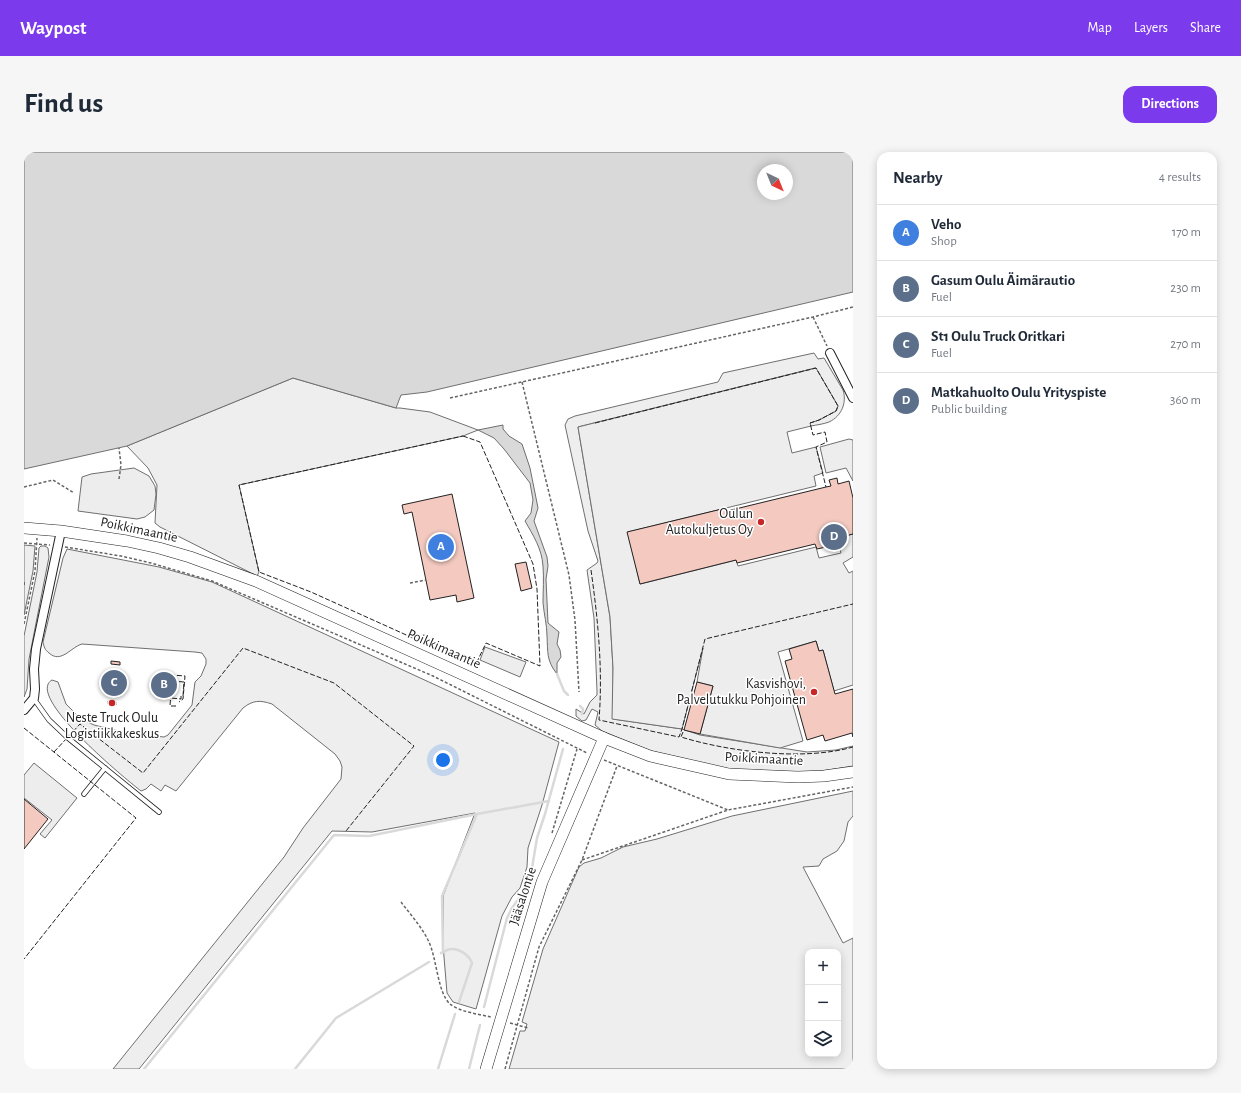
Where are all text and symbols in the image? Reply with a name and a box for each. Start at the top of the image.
text: Waypost [20,19,87,38]
text: Map [1087,21,1112,35]
text: Layers [1134,21,1168,35]
text: Share [1190,21,1221,35]
button: Directions [1123,86,1217,123]
text: Find us [24,90,103,118]
north arrow [757,164,793,200]
text: Nearby [893,169,943,186]
text: 4 results [1159,171,1201,184]
text: Veho [931,217,962,232]
text: A [902,226,910,239]
text: 170 m [1172,226,1201,239]
text: Shop [931,235,957,248]
text: Gasum Oulu Äimärautio [931,273,1075,288]
text: B [902,282,910,295]
text: 230 m [1170,282,1201,295]
text: Fuel [931,291,952,304]
text: St1 Oulu Truck Oritkari [931,329,1065,344]
text: C [903,338,909,351]
text: 270 m [1170,338,1201,351]
text: Fuel [931,347,952,360]
text: Matkahuolto Oulu Yrityspiste [931,385,1106,400]
text: D [902,394,910,407]
text: 360 m [1170,394,1201,407]
text: Public building [931,403,1007,416]
place label: Oulun Autokuljetus Oy [666,507,753,537]
street label: Poikkimaantie [99,515,179,545]
marker: Oulun Autokuljetus Oy [756,517,766,527]
pin: D [821,522,847,552]
pin: A [428,532,454,562]
street label: Poikkimaantie [405,627,483,671]
pin: C [101,668,127,698]
pin: B [151,670,177,700]
place label: Kasvishovi, Palvelutukku Pohjoinen [677,677,806,707]
marker: Kasvishovi, Palvelutukku Pohjoinen [809,687,819,697]
marker: Neste Truck Oulu Logistiikkakeskus [107,698,117,708]
place label: Neste Truck Oulu Logistiikkakeskus [65,711,159,741]
your location [433,750,453,770]
street label: Poikkimaantie [724,750,804,768]
street label: Jääsalontie [507,865,539,927]
map controls [805,949,841,1057]
button: + [805,949,841,985]
button: − [805,985,841,1021]
button: layers [805,1021,841,1057]

